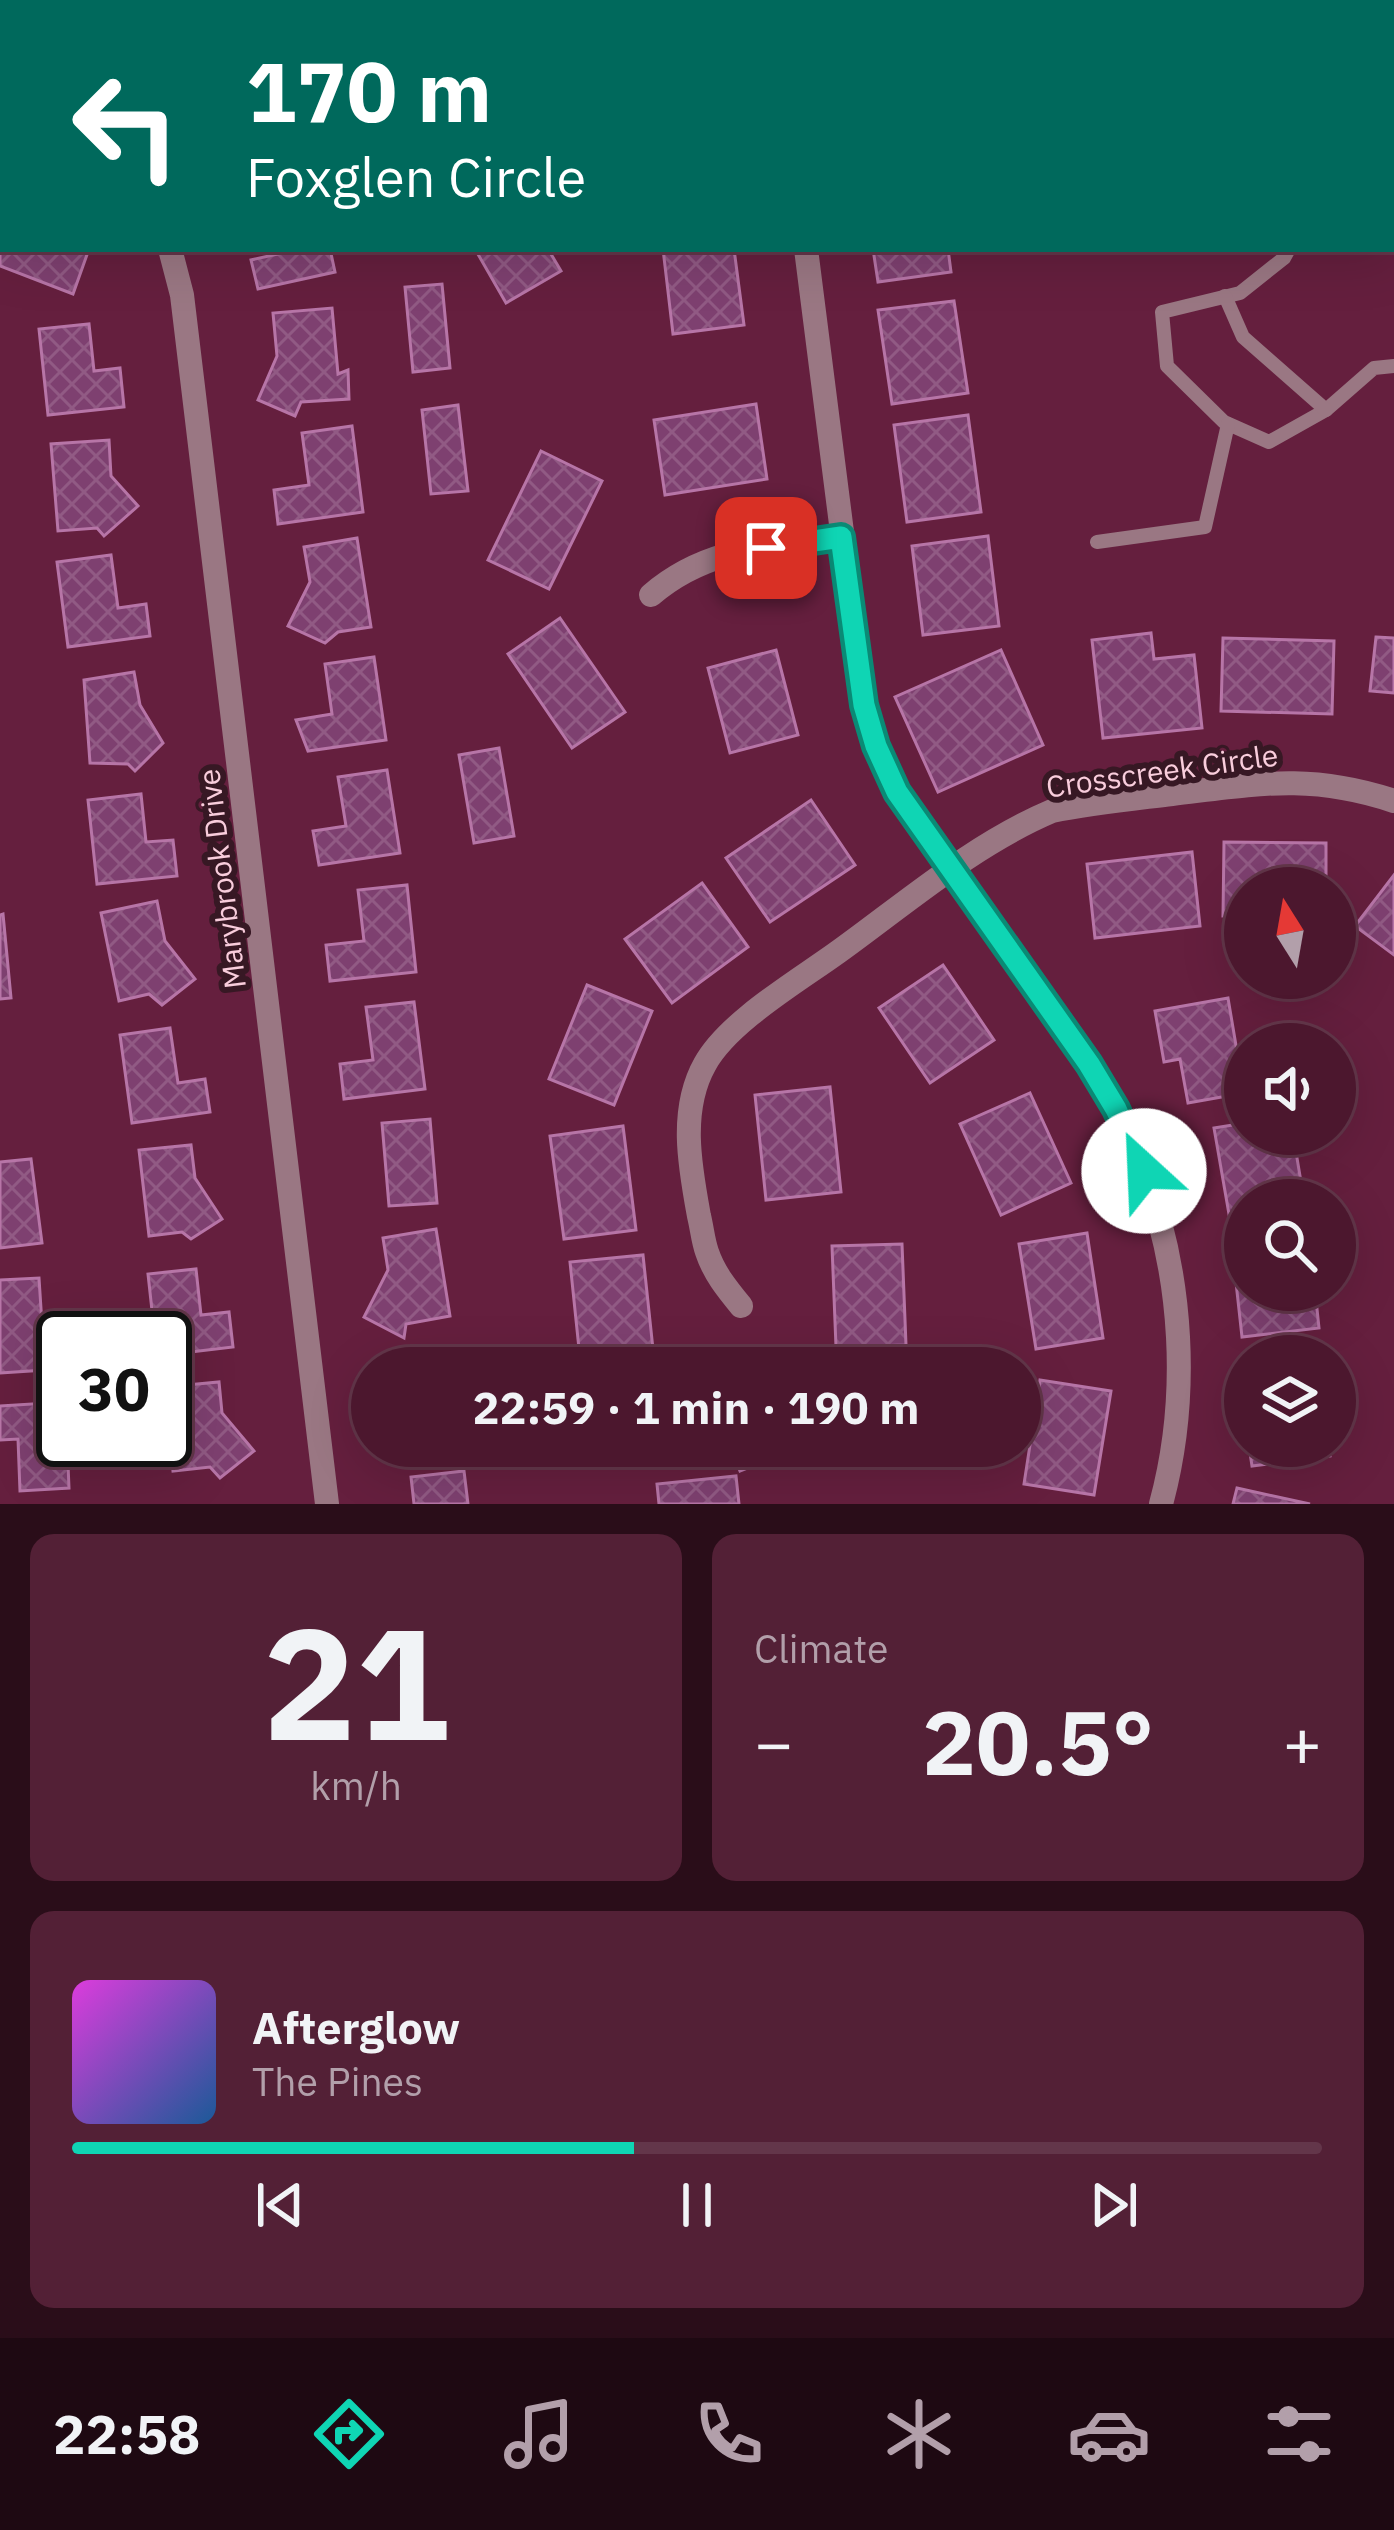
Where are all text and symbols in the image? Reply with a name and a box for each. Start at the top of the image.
text: 170 m [246,36,492,145]
icon: left [48,48,204,204]
text: Foxglen Circle [246,142,586,212]
pin [715,497,817,599]
icon: arrive [733,515,799,581]
street label: Crosscreek Circle [1044,734,1280,806]
street label: Marybrook Drive [188,767,254,991]
north arrow [1224,867,1356,999]
map controls [1224,867,1356,1467]
button: sound [1224,1023,1356,1155]
position arrow [1081,1108,1207,1234]
button: search [1224,1179,1356,1311]
speed limit sign: 30 [36,1311,192,1467]
button: layers [1224,1335,1356,1467]
text: 22:59 · 1 min · 190 m [473,1378,919,1436]
text: 21 [262,1580,450,1783]
text: Climate [754,1623,888,1674]
text: 20.5° [922,1683,1154,1800]
text: − [754,1699,794,1785]
text: + [1282,1699,1322,1785]
text: km/h [310,1760,402,1811]
text: Afterglow [252,1998,460,2056]
text: The Pines [252,2056,423,2107]
icon: previous [247,2172,313,2238]
icon: pause [664,2172,730,2238]
icon: next [1081,2172,1147,2238]
icon: directions [307,2392,391,2476]
icon: music [497,2392,581,2476]
icon: phone [687,2392,771,2476]
icon: climate [877,2392,961,2476]
icon: car [1067,2392,1151,2476]
icon: filters [1257,2392,1341,2476]
text: 22:58 [53,2399,200,2469]

